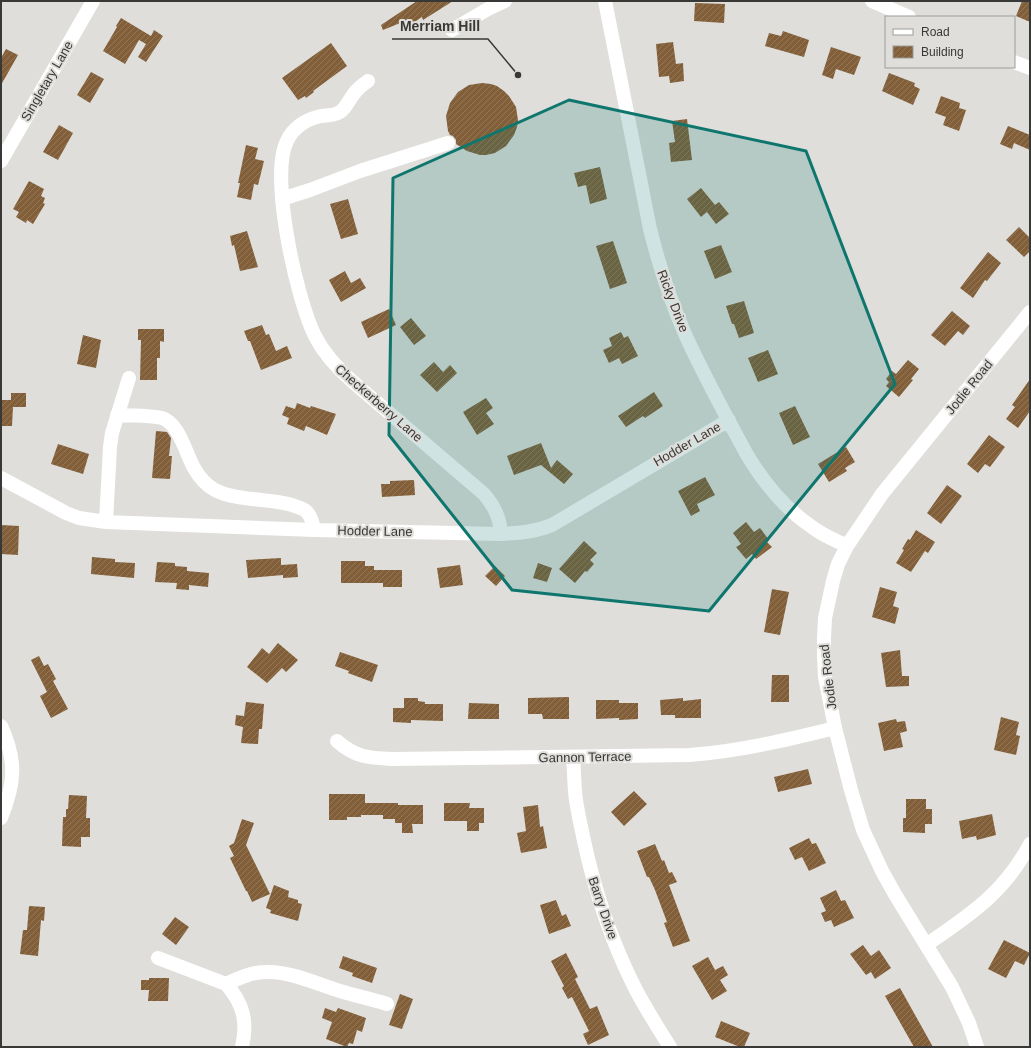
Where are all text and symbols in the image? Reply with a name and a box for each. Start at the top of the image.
callout: Merriam Hill [392,13,488,39]
legend [885,16,1015,68]
text: Merriam Hill [400,18,480,34]
text: Road [921,25,950,39]
street label: Singletary Lane [18,38,76,124]
text: Building [921,45,964,59]
street label: Ricky Drive [654,268,692,334]
street label: Jodie Road [942,357,996,417]
street label: Checkerberry Lane [332,361,426,445]
street label: Hodder Lane [651,419,723,469]
street label: Hodder Lane [337,523,413,539]
street label: Jodie Road [817,643,839,711]
street label: Gannon Terrace [538,749,632,765]
street label: Barry Drive [585,875,621,941]

